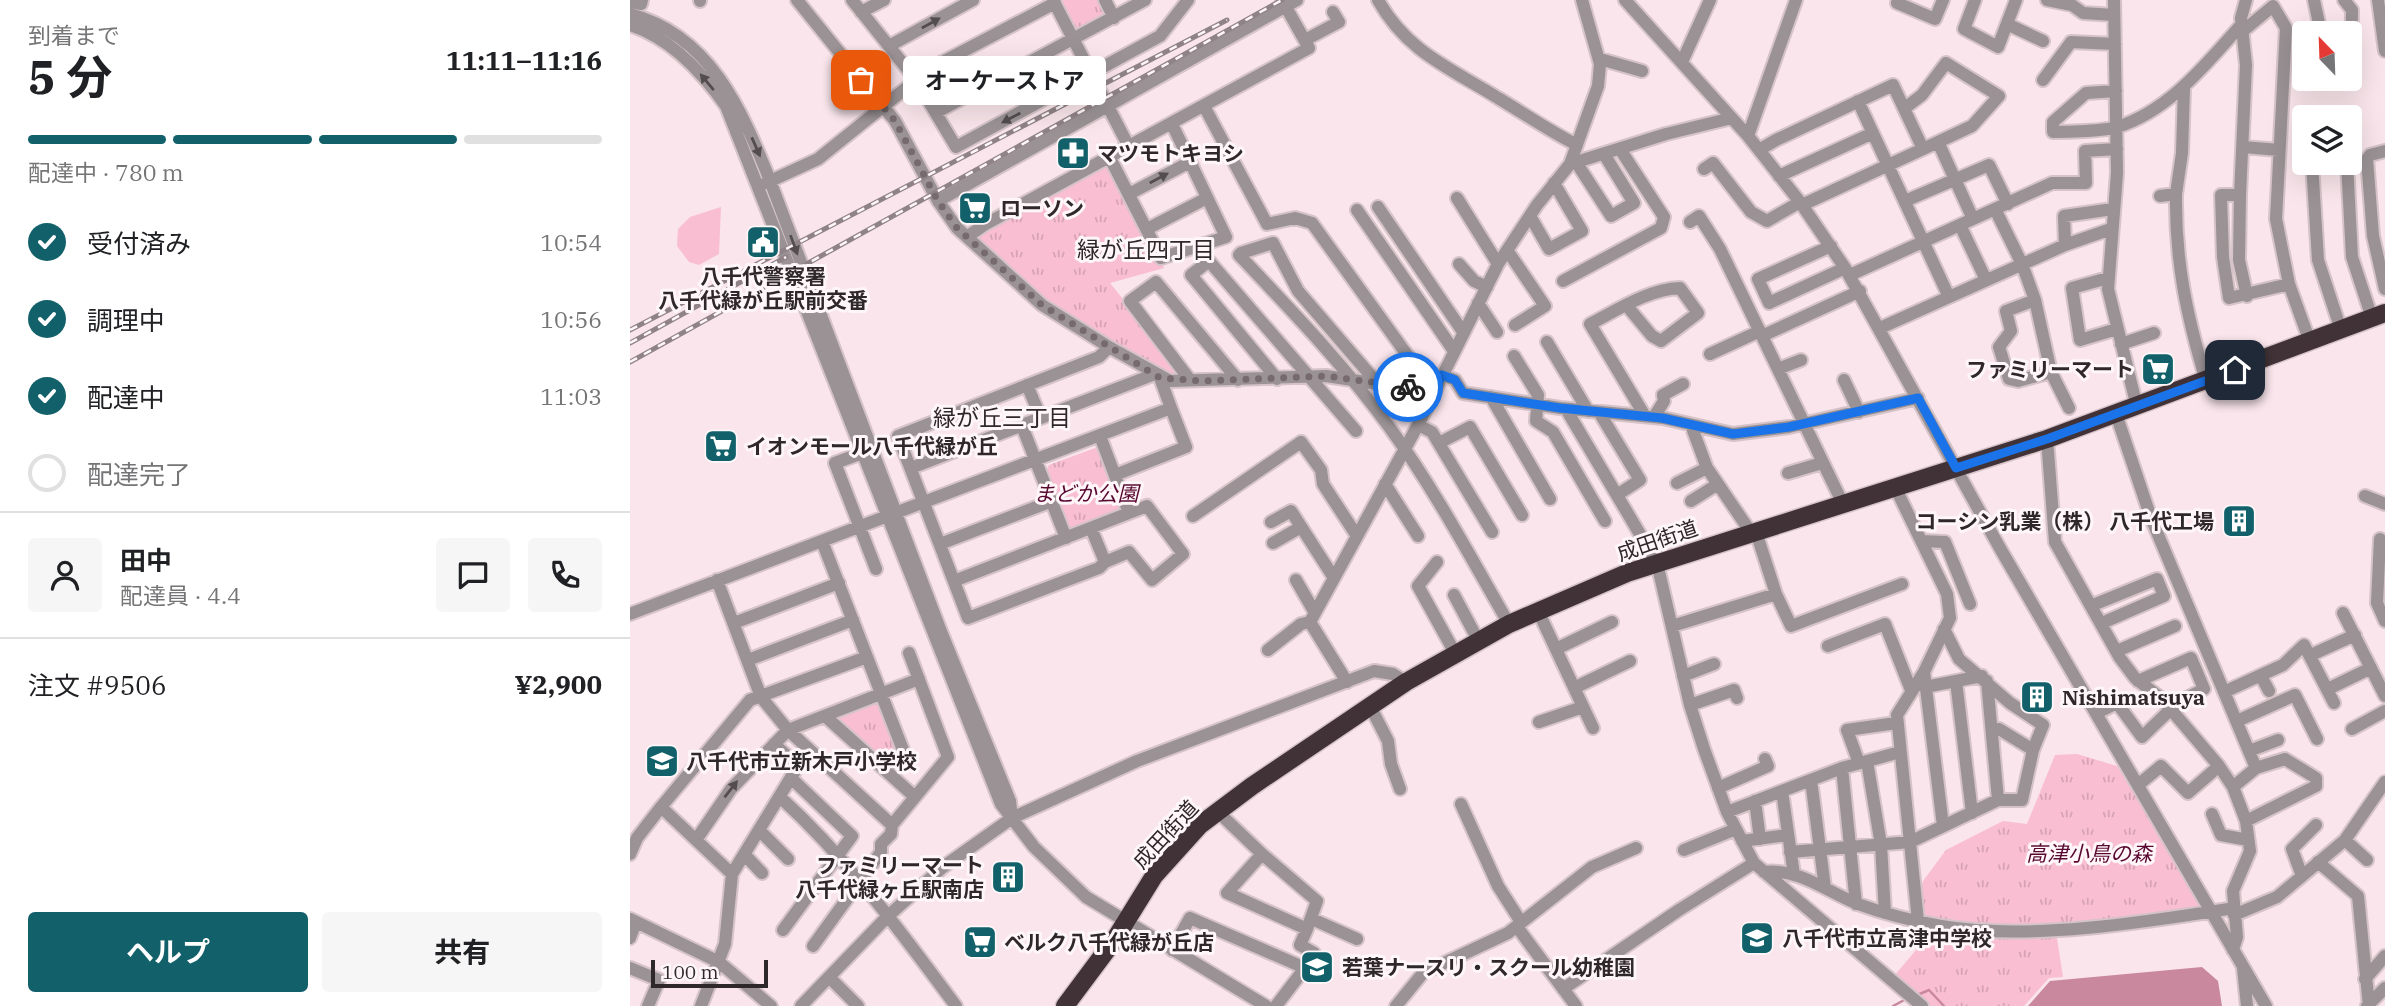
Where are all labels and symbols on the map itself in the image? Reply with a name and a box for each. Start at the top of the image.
one-way arrow [921,17,941,29]
north arrow [2292,21,2362,91]
pin [831,50,891,110]
callout: オーケーストア [903,56,1106,104]
one-way arrow [700,73,715,90]
one-way arrow [1001,113,1021,124]
pharmacy icon: マツモトキヨシ [1054,134,1092,172]
one-way arrow [751,137,762,158]
place label: マツモトキヨシ [1097,139,1244,167]
one-way arrow [1150,172,1169,184]
supermarket icon: ローソン [956,189,994,227]
place label: ローソン [1000,194,1084,222]
public building icon: 八千代警察署 八千代緑が丘駅前交番 [744,223,782,261]
district label: 緑が丘四丁目 [1077,234,1215,264]
one-way arrow [789,235,800,256]
place label: 八千代警察署 八千代緑が丘駅前交番 [658,262,868,314]
pin [2205,340,2265,400]
supermarket icon: ファミリーマート [2139,350,2177,388]
courier [1373,352,1443,422]
place label: ファミリーマート [1966,355,2134,383]
district label: 緑が丘三丁目 [933,402,1071,432]
supermarket icon: イオンモール八千代緑が丘 [702,427,740,465]
place label: イオンモール八千代緑が丘 [746,432,998,460]
park label: まどか公園 [1034,479,1141,507]
building icon: コーシン乳業（株） 八千代工場 [2220,502,2258,540]
place label: コーシン乳業（株） 八千代工場 [1916,507,2214,535]
street label: 成田街道 [1613,513,1701,567]
building icon: Nishimatsuya [2018,678,2056,716]
place label: Nishimatsuya [2062,683,2205,711]
school or university icon: 八千代市立新木戸小学校 [643,742,681,780]
place label: 八千代市立新木戸小学校 [686,747,917,775]
one-way arrow [724,780,738,798]
street label: 成田街道 [1126,794,1204,874]
park label: 高津小鳥の森 [2026,839,2154,867]
place label: ファミリーマート 八千代緑ヶ丘駅南店 [795,851,984,903]
building icon: ファミリーマート 八千代緑ヶ丘駅南店 [989,858,1027,896]
school or university icon: 八千代市立高津中学校 [1738,919,1776,957]
supermarket icon: ベルク八千代緑が丘店 [961,923,999,961]
place label: 八千代市立高津中学校 [1782,924,1992,952]
place label: ベルク八千代緑が丘店 [1004,928,1214,956]
school or university icon: 若葉ナースリ・スクール幼稚園 [1298,948,1336,986]
place label: 若葉ナースリ・スクール幼稚園 [1342,953,1635,981]
scale bar [651,957,768,989]

